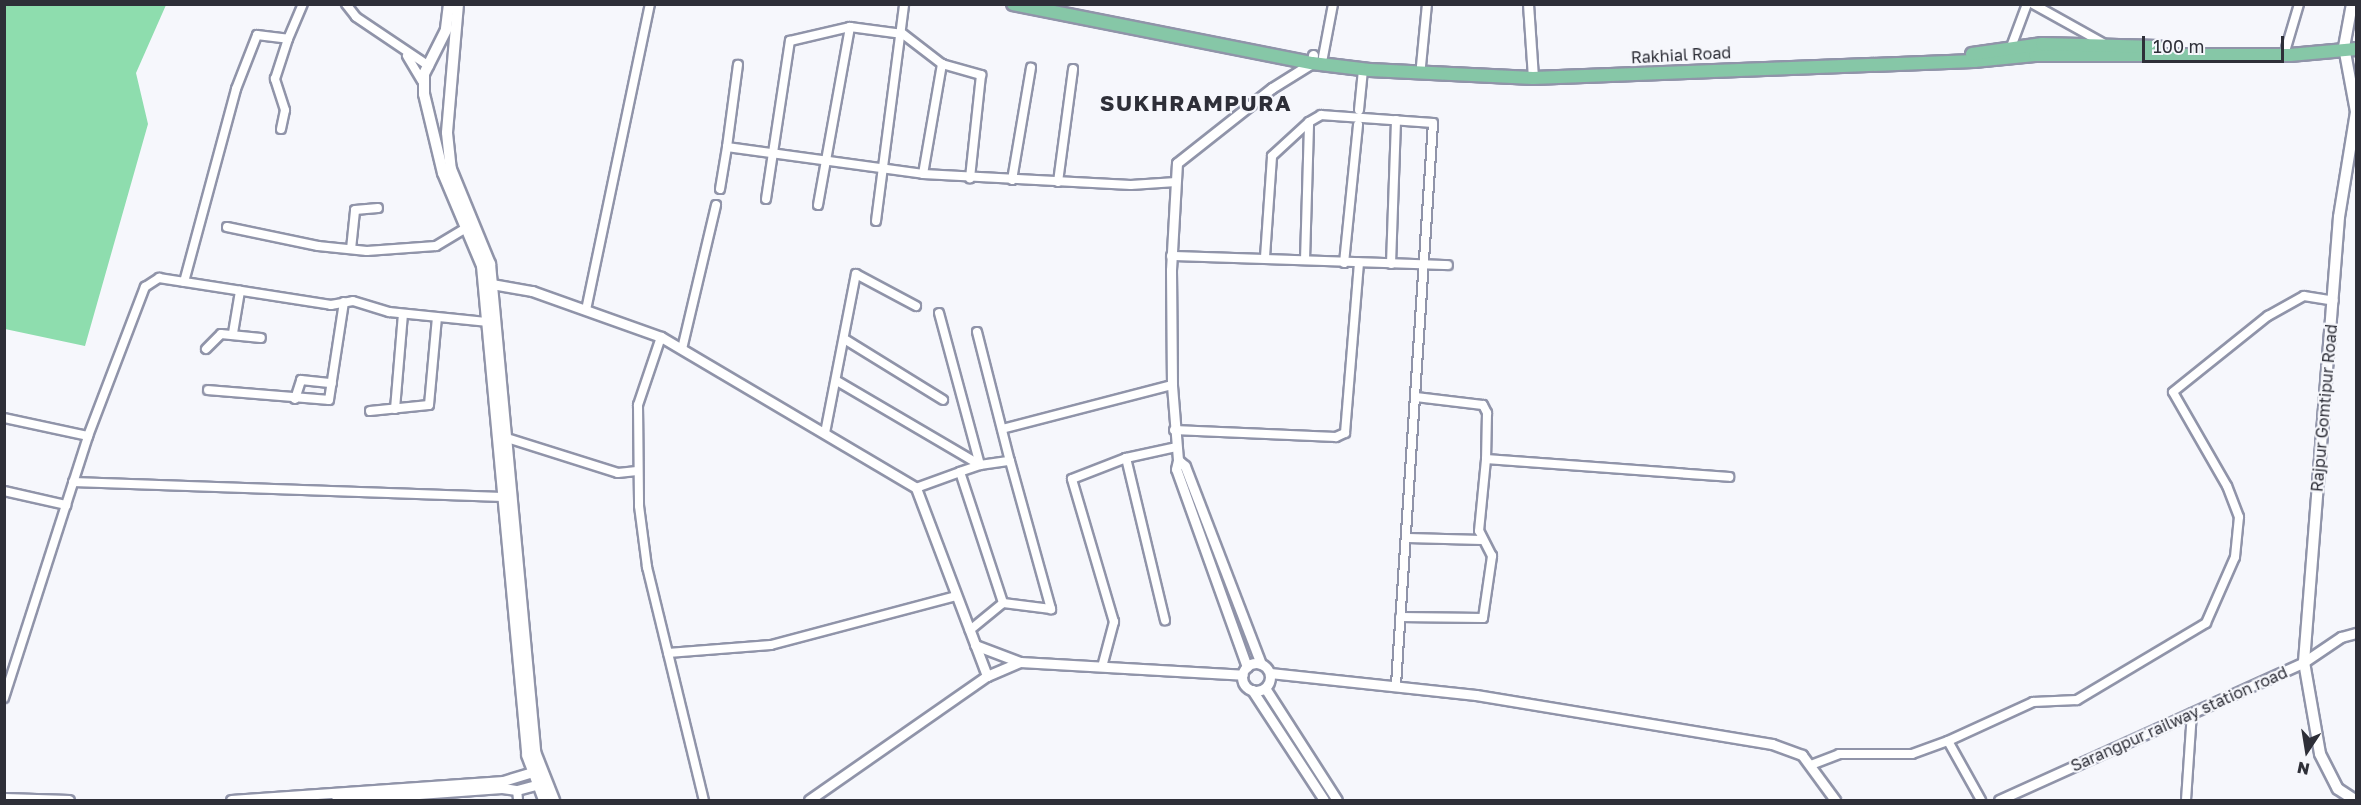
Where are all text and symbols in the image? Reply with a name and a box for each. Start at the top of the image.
scale bar [2145,24,2288,62]
text: 100 m [2153,35,2204,57]
street label: Rakhial Road [1630,43,1732,67]
district label: SUKHRAMPURA [1100,90,1292,116]
street label: Rajpur Gomtipur Road [2307,323,2341,493]
street label: Sarangpur railway station road [2068,662,2290,776]
north arrow [2277,721,2337,781]
text: N [2295,758,2311,780]

